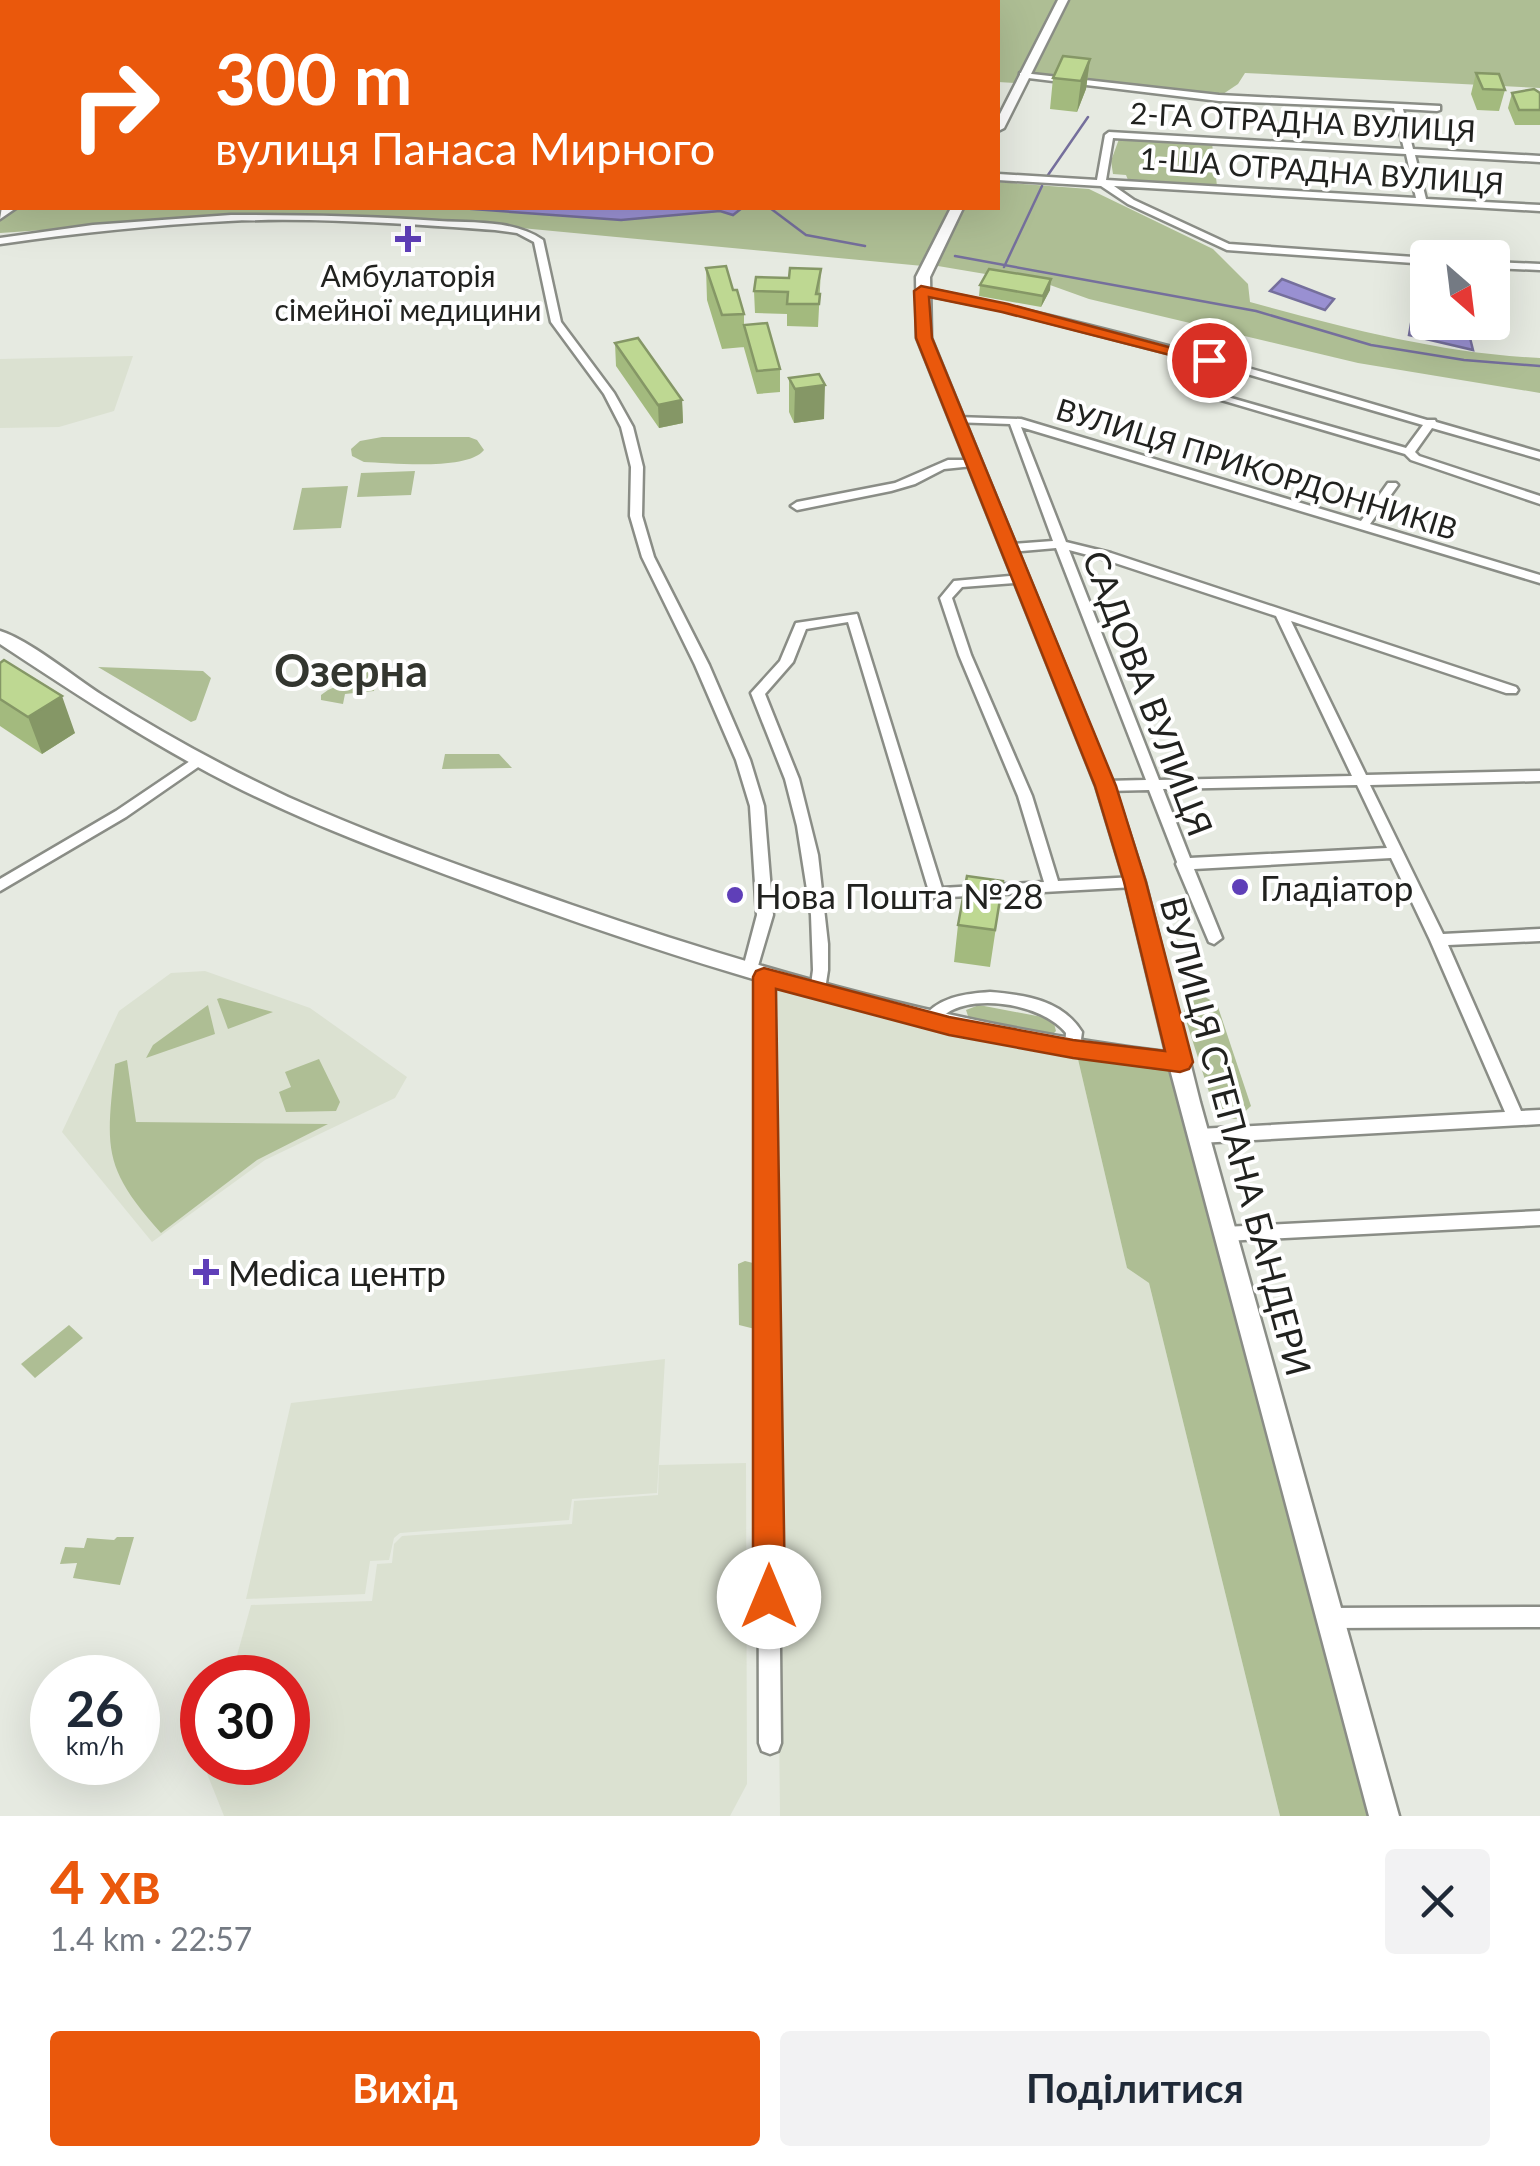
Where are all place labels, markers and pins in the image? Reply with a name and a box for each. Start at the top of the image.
marker: Амбулаторія сімейної медицини [395,226,421,252]
place label: Амбулаторія сімейної медицини [275,257,541,327]
pin [1167,318,1252,403]
place label: Гладіатор [1260,866,1413,908]
place label: Нова Пошта №28 [755,874,1044,916]
marker: Гладіатор [1229,876,1251,898]
marker: Нова Пошта №28 [724,884,746,906]
place label: Medica центр [228,1251,446,1293]
marker: Medica центр [193,1259,219,1285]

